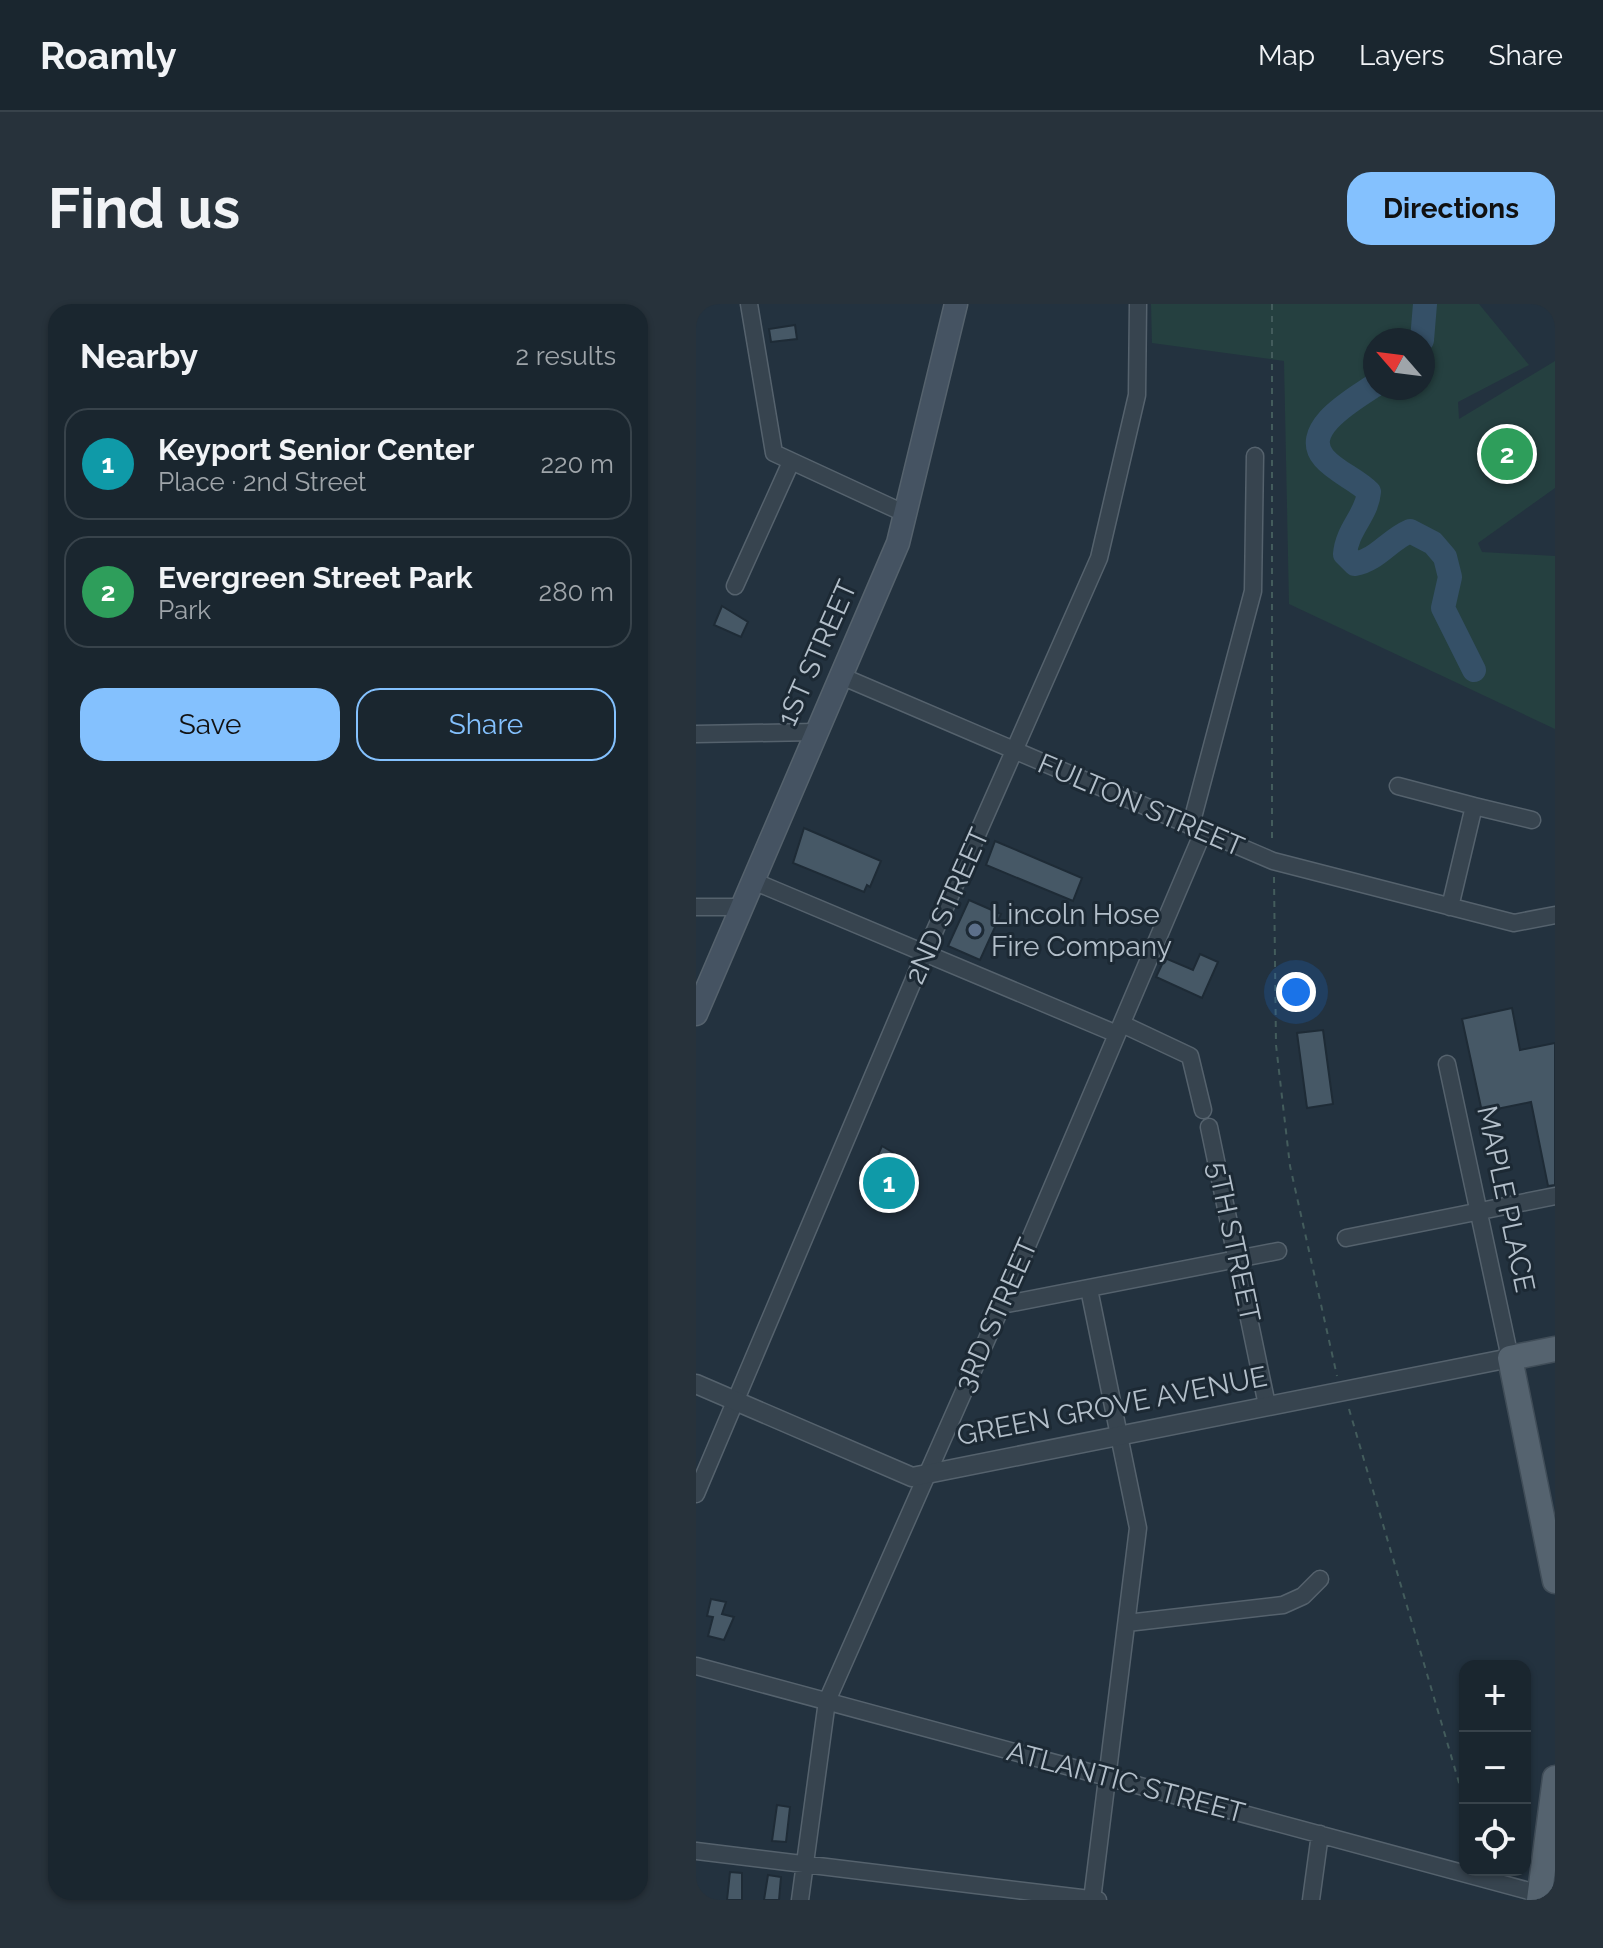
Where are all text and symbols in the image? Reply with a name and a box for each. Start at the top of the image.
text: Roamly [40,33,177,78]
text: Map [1258,39,1315,72]
text: Layers [1359,39,1445,72]
text: Share [1489,39,1563,72]
button: Directions [1347,172,1555,245]
text: Find us [48,175,240,241]
north arrow [1363,328,1435,400]
text: Nearby [80,336,198,376]
text: 2 results [516,341,616,371]
pin: 2 [1481,424,1533,484]
text: Keyport Senior Center [158,432,474,467]
text: 1 [102,449,114,479]
text: 220 m [540,449,614,479]
text: Place · 2nd Street [158,467,367,497]
text: Evergreen Street Park [158,560,472,595]
street label: 1ST STREET [770,575,864,731]
text: 2 [101,577,115,607]
text: 280 m [539,577,614,607]
text: Park [158,595,211,625]
button: Save [80,688,340,761]
button: Share [356,688,616,761]
street label: FULTON STREET [1033,747,1249,863]
street label: 2ND STREET [898,823,996,989]
place label: Lincoln Hose Fire Company [991,898,1172,963]
marker: Lincoln Hose Fire Company [966,921,984,939]
your location [1276,972,1316,1012]
street label: MAPLE PLACE [1470,1103,1542,1295]
pin: 1 [863,1153,915,1213]
street label: 5TH STREET [1201,1159,1267,1325]
street label: 3RD STREET [948,1233,1044,1397]
street label: GREEN GROVE AVENUE [954,1360,1270,1452]
map controls [1459,1660,1531,1876]
button: + [1459,1660,1531,1732]
button: − [1459,1732,1531,1804]
street label: ATLANTIC STREET [1003,1734,1249,1830]
button: locate [1459,1804,1531,1876]

